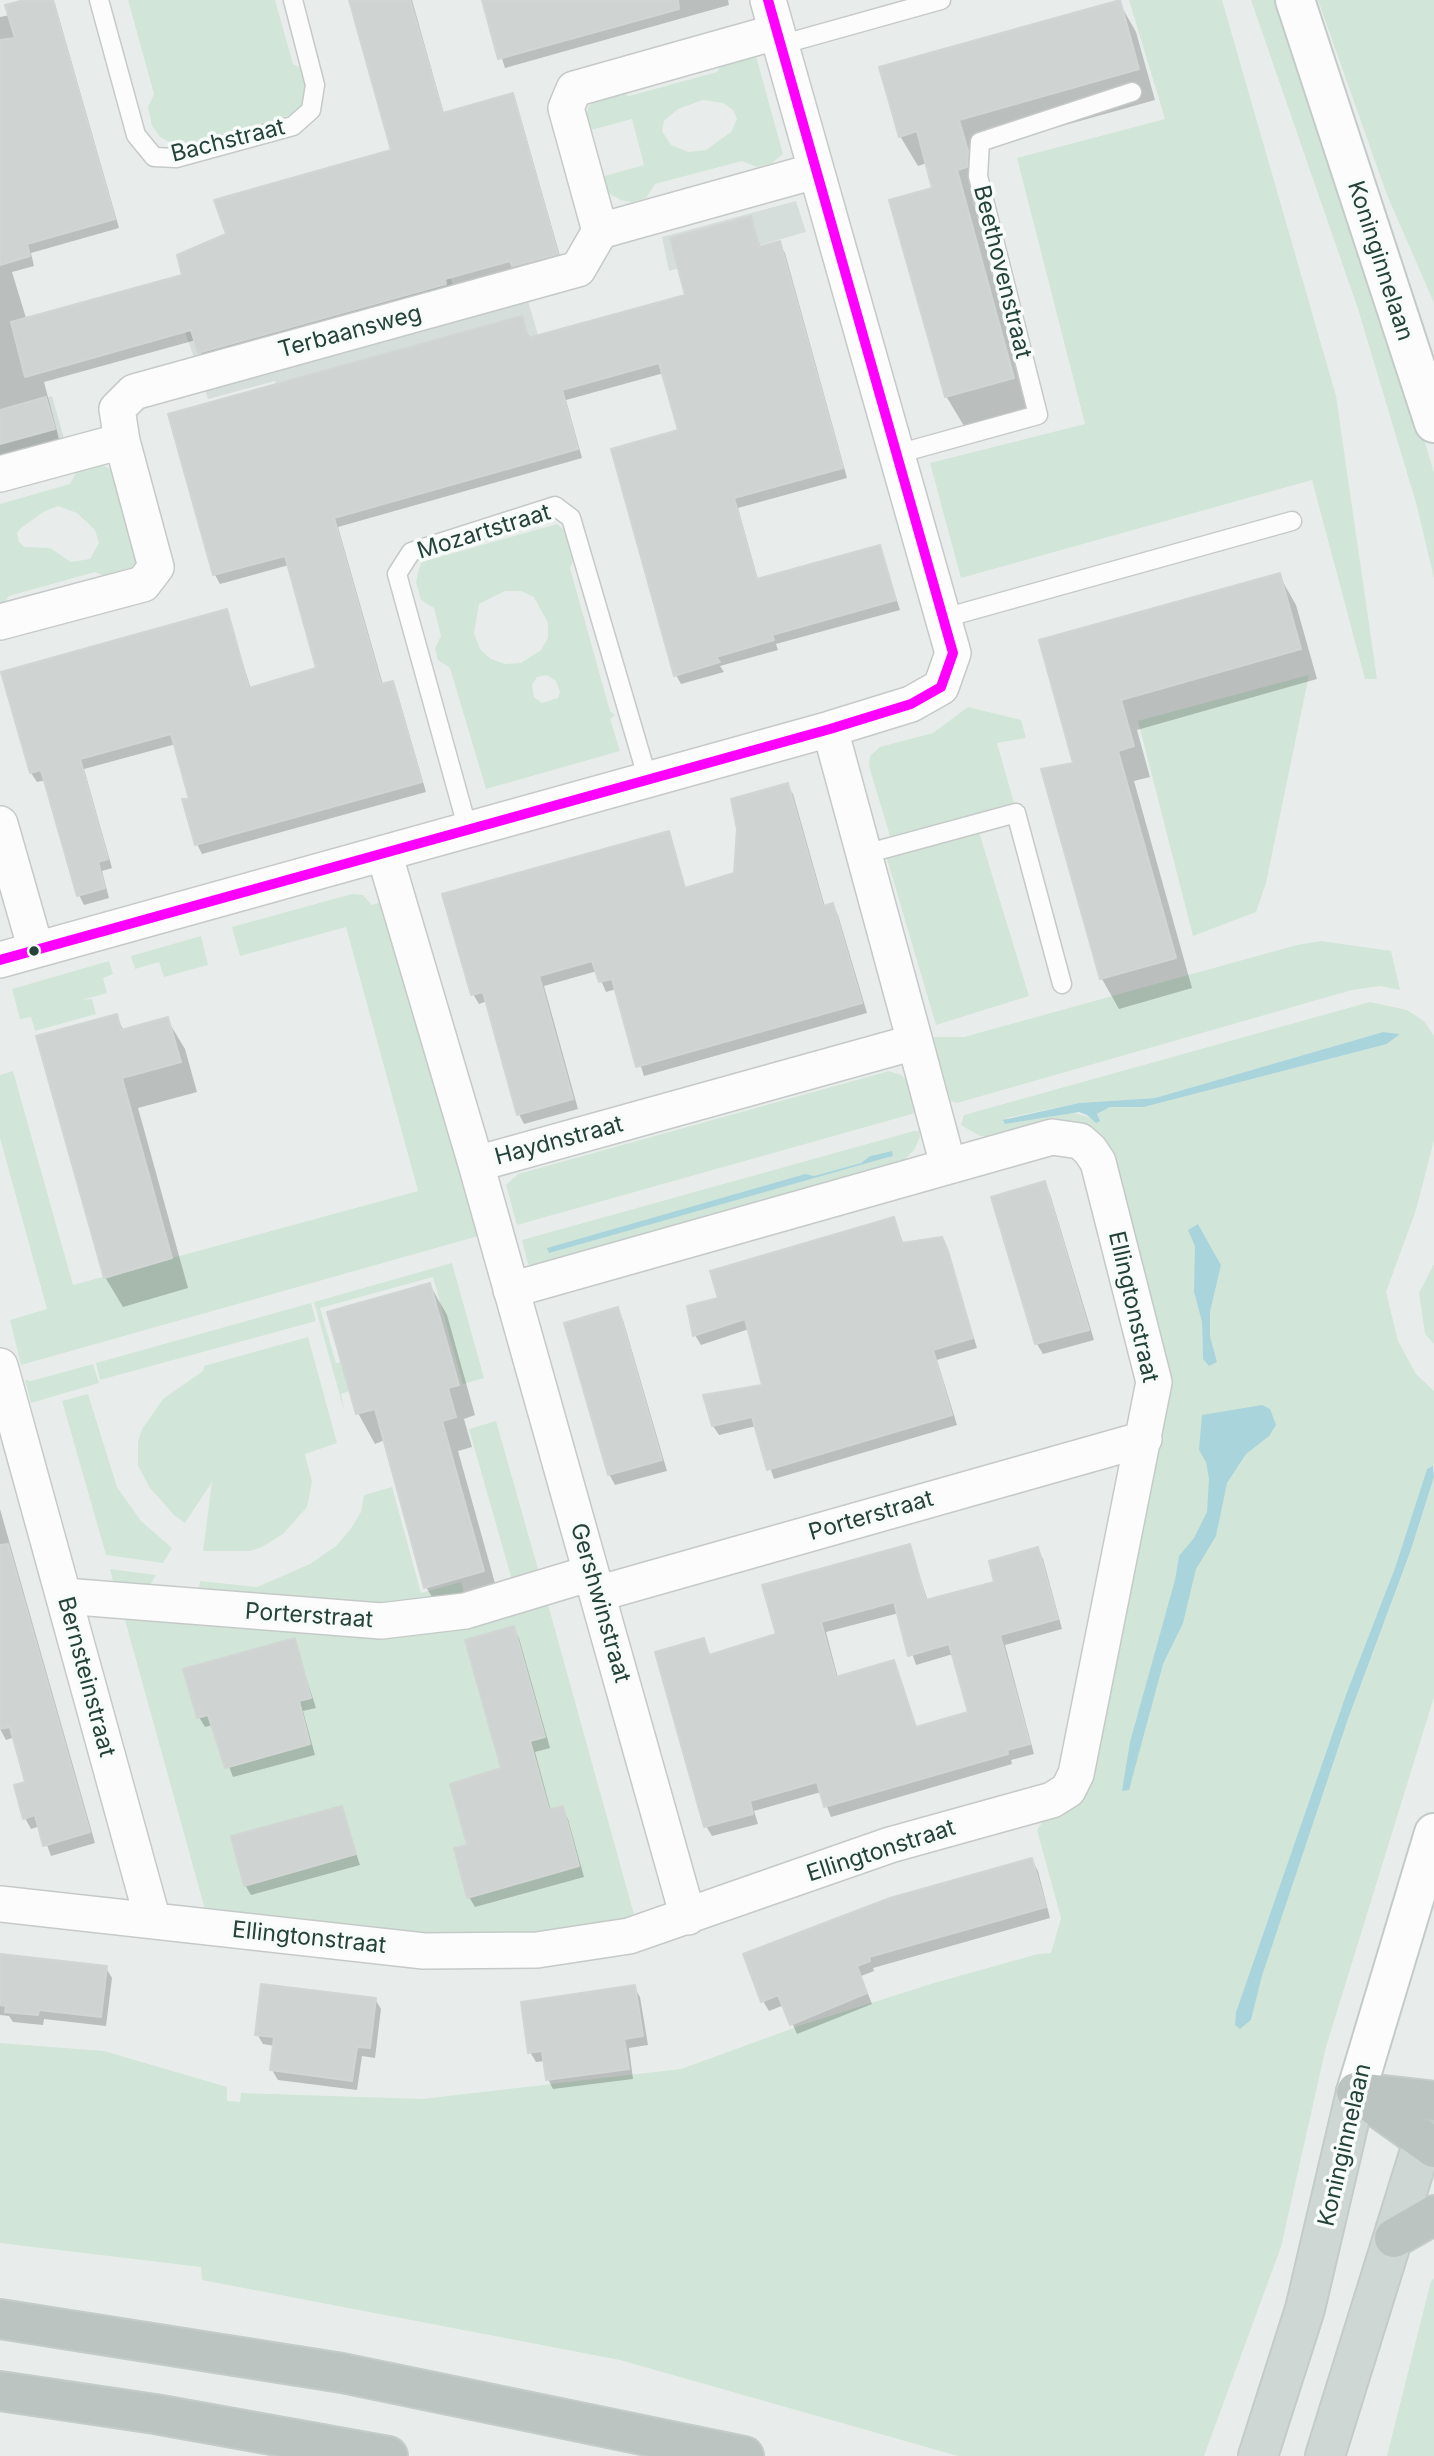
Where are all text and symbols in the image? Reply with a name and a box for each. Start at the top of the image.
street label: Bachstraat [168,114,288,168]
street label: Koninginnelaan [1341,178,1419,344]
street label: Beethovenstraat [967,183,1037,361]
street label: Terbaansweg [275,300,425,364]
street label: Mozartstraat [414,499,554,565]
unlabelled marker [27,944,41,958]
street label: Haydnstraat [492,1111,626,1171]
street label: Ellingtonstraat [1102,1229,1164,1385]
street label: Porterstraat [805,1485,937,1547]
street label: Gershwinstraat [564,1520,636,1686]
street label: Bernsteinstraat [51,1594,121,1760]
street label: Porterstraat [244,1598,374,1634]
street label: Ellingtonstraat [803,1814,959,1888]
street label: Ellingtonstraat [231,1916,387,1960]
street label: Koninginnelaan [1313,2061,1377,2229]

